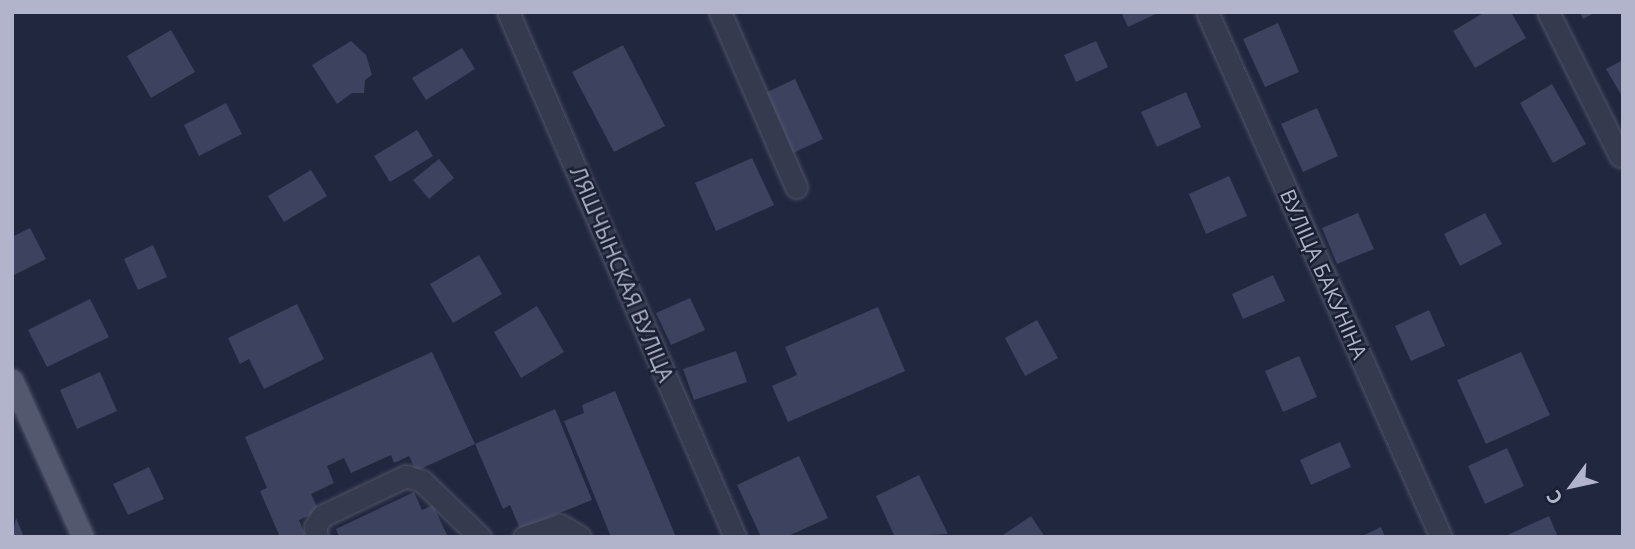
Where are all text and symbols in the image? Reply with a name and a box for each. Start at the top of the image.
street label: ЛЯШЧЫНСКАЯ ВУЛІЦА [565,163,679,385]
street label: ВУЛІЦА БАКУНІНА [1275,185,1373,363]
north arrow [1537,451,1607,521]
text: С [1540,485,1569,510]

